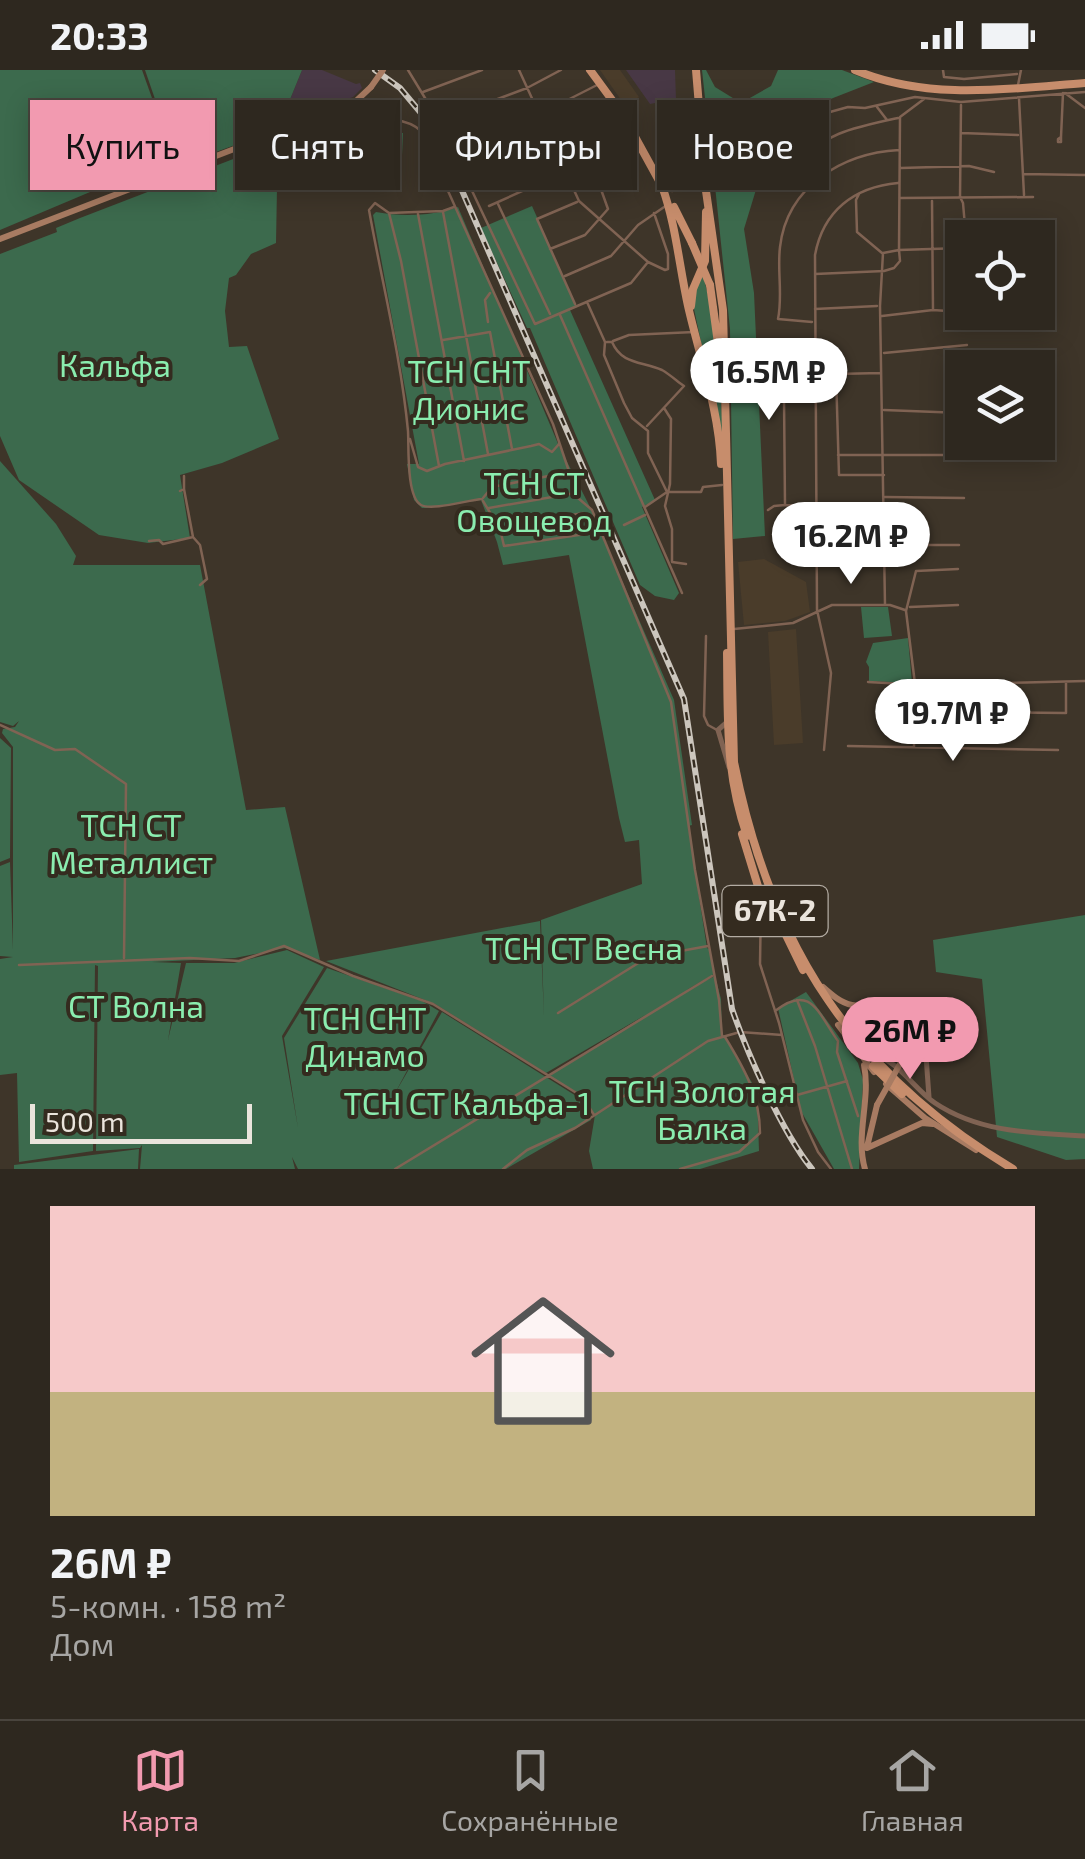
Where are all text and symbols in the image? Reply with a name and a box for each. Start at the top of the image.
text: 20:33 [50,12,149,58]
chip: Купить [30,100,215,190]
chip: Снять [235,100,400,190]
chip: Фильтры [420,100,637,190]
chip: Новое [657,100,829,190]
map controls [945,220,1055,460]
button: locate [945,220,1055,330]
pin: 16.5M ₽ [677,338,861,423]
park label: Кальфа [59,345,171,383]
button: layers [945,350,1055,460]
park label: ТСН СНТ Дионис [407,351,531,426]
text: 16.5M ₽ [712,351,826,389]
park label: ТСН СТ Овощевод [456,463,612,538]
pin: 16.2M ₽ [759,502,943,587]
text: 16.2M ₽ [794,515,908,553]
pin: 19.7M ₽ [861,679,1045,764]
text: 19.7M ₽ [897,692,1009,730]
park label: ТСН СТ Металлист [49,805,213,880]
road number: 67К-2 [722,886,828,936]
park label: ТСН СТ Весна [485,928,683,966]
park label: СТ Волна [68,986,204,1024]
pin: 26M ₽ [840,997,980,1082]
park label: ТСН СНТ Динамо [303,998,427,1073]
text: 26M ₽ [864,1010,956,1048]
park label: ТСН Золотая Балка [608,1071,796,1146]
park label: ТСН СТ Кальфа-1 [344,1083,590,1121]
scale bar [30,1099,252,1144]
text: 500 m [45,1104,125,1138]
icon: home [453,1271,633,1451]
text: 26M ₽ [50,1536,172,1586]
text: 5-комн. · 158 m² [50,1586,286,1624]
text: Дом [50,1624,114,1662]
tab: Карта [121,1743,199,1837]
tab: Сохранённые [441,1743,619,1837]
tab: Главная [861,1743,964,1837]

